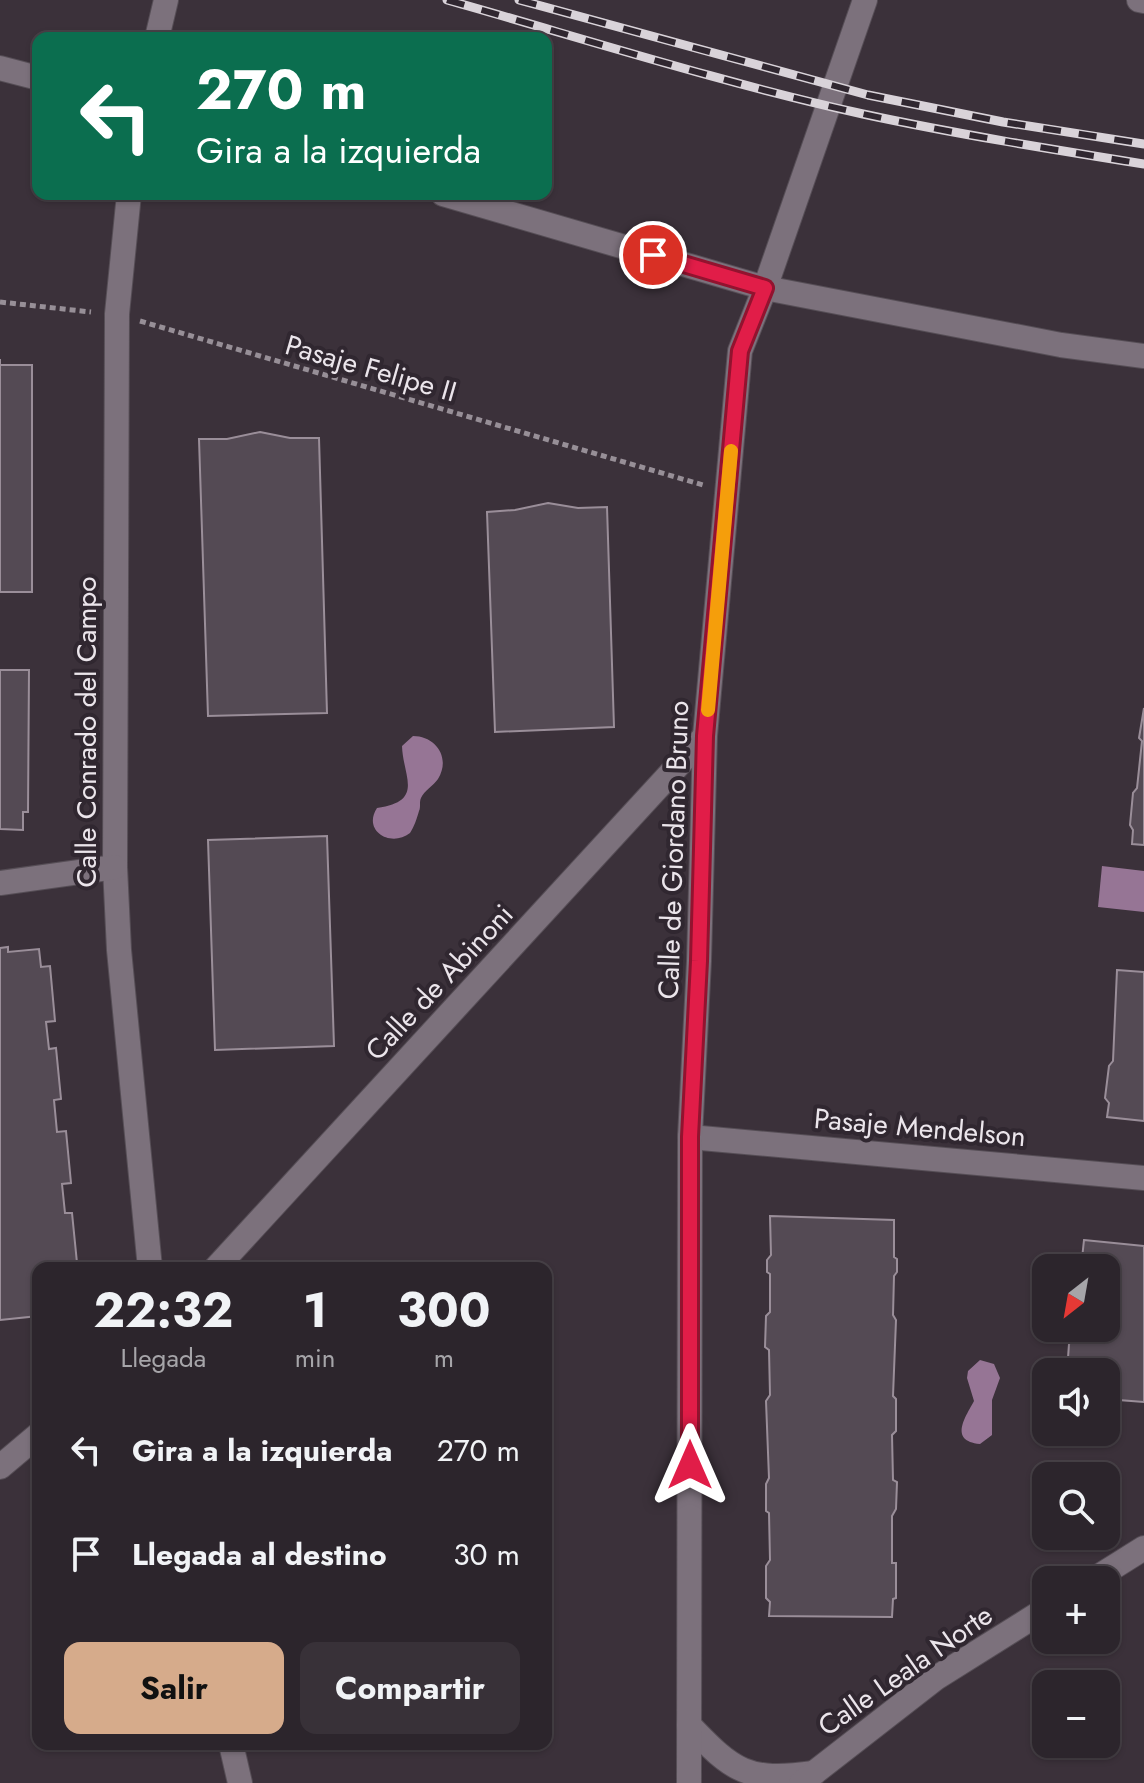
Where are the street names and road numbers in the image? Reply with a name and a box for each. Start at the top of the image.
street label: Pasaje Felipe II [280,324,461,412]
street label: Calle Conrado del Campo [66,576,107,888]
street label: Calle de Giordano Bruno [648,700,699,1000]
street label: Calle de Abinoni [356,895,523,1070]
street label: Pasaje Mendelson [812,1098,1028,1157]
street label: Calle Leala Norte [810,1595,1001,1746]

